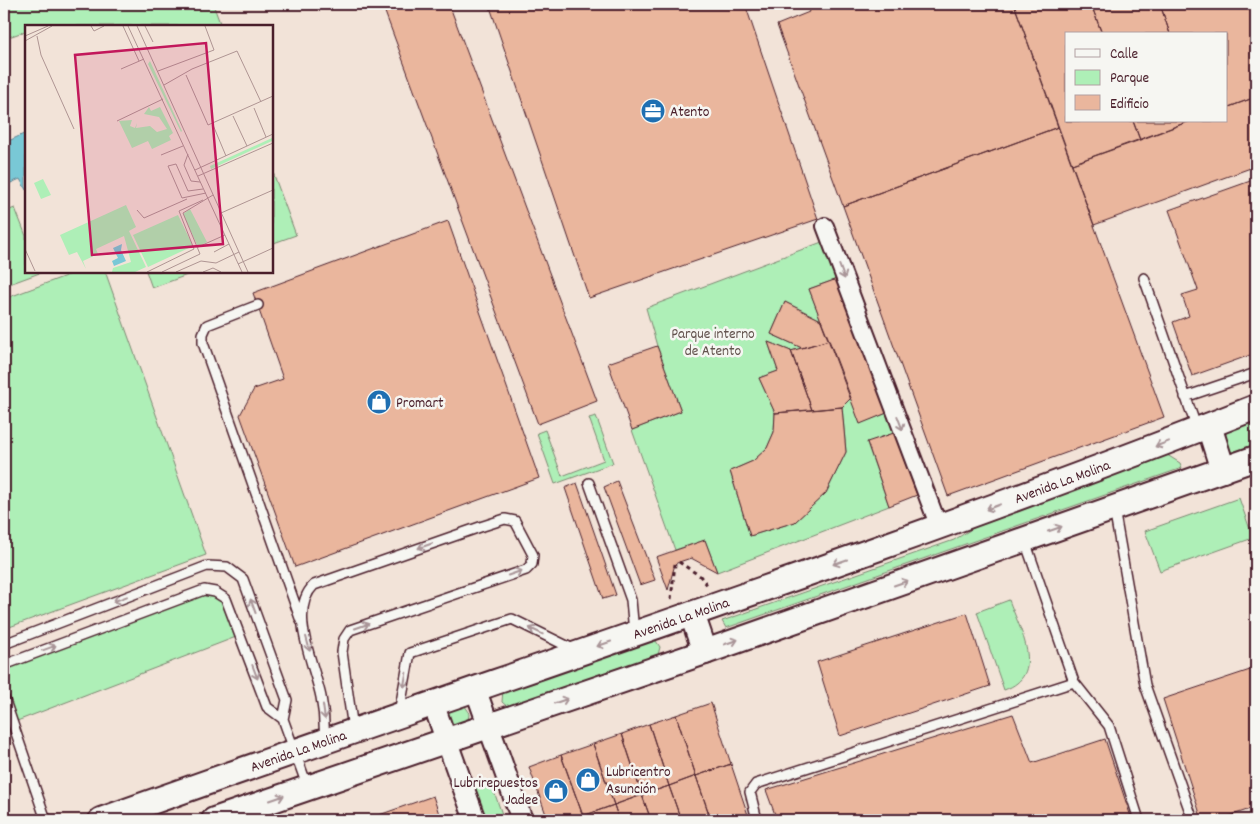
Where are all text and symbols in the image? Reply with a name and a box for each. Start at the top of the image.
inset map [25,25,272,272]
legend [1065,32,1228,122]
text: Calle [1110,44,1139,66]
text: Parque [1110,68,1150,90]
text: Edificio [1110,94,1149,116]
office icon: Atento [640,98,666,124]
place label: Atento [670,102,710,124]
one-way arrow [838,264,847,279]
park label: Parque interno de Atento [671,324,755,363]
shop icon: Promart [366,389,392,415]
place label: Promart [396,393,444,415]
one-way arrow [897,416,906,431]
one-way arrow [1154,440,1170,449]
street label: Avenida La Molina [1012,455,1115,511]
one-way arrow [986,503,1001,512]
one-way arrow [1046,524,1062,533]
one-way arrow [417,542,433,551]
one-way arrow [833,558,848,567]
one-way arrow [507,568,523,577]
one-way arrow [893,578,909,587]
street label: Avenida La Molina [630,592,734,647]
one-way arrow [113,595,128,605]
one-way arrow [248,599,257,615]
one-way arrow [353,621,369,630]
one-way arrow [529,626,544,636]
one-way arrow [303,636,313,652]
one-way arrow [723,637,739,647]
one-way arrow [597,640,612,649]
one-way arrow [41,643,57,652]
one-way arrow [250,664,260,679]
one-way arrow [399,672,409,688]
one-way arrow [553,696,568,705]
one-way arrow [319,704,329,720]
street label: Avenida La Molina [248,725,351,779]
place label: Lubricentro Asunción [606,762,671,801]
shop icon: Lubricentro Asunción [575,767,601,793]
place label: Lubrirepuestos Jadee [454,773,538,812]
shop icon: Lubrirepuestos Jadee [543,778,569,804]
one-way arrow [269,793,285,803]

